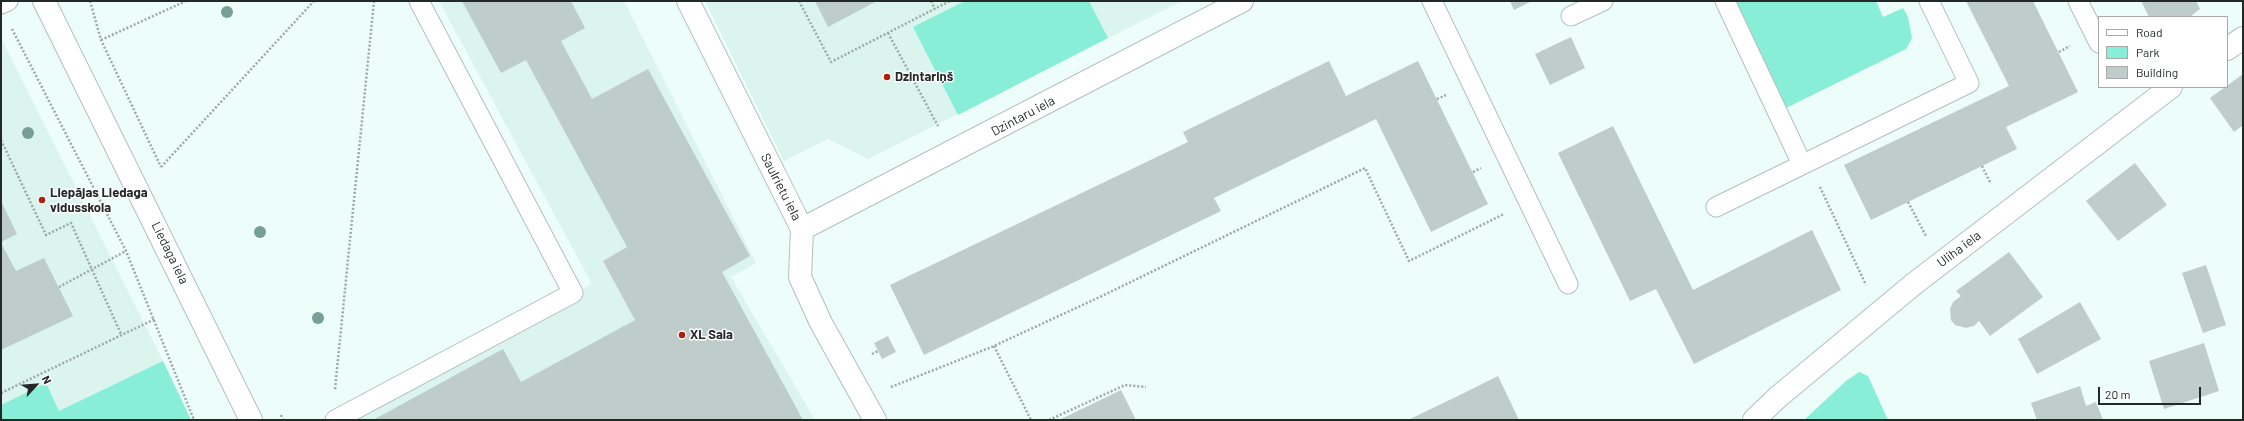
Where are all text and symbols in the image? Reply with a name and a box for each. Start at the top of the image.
legend [2098,16,2228,88]
text: Road [2136,25,2163,39]
text: Park [2136,45,2160,59]
text: Building [2136,65,2178,79]
place label: Dzintariņš [895,69,953,85]
marker: Dzintariņš [882,72,892,82]
street label: Dzintaru iela [989,93,1057,139]
street label: Saulrietu iela [757,151,805,223]
place label: Liepājas Liedaga vidusskola [50,185,148,216]
marker: Liepājas Liedaga vidusskola [37,195,47,205]
street label: Liedaga iela [148,219,192,287]
street label: Uliha iela [1934,227,1984,271]
place label: XL Sala [690,327,733,343]
marker: XL Sala [677,330,687,340]
north arrow [16,365,56,405]
text: N [40,373,55,386]
scale bar [2100,379,2203,405]
text: 20 m [2105,387,2131,401]

